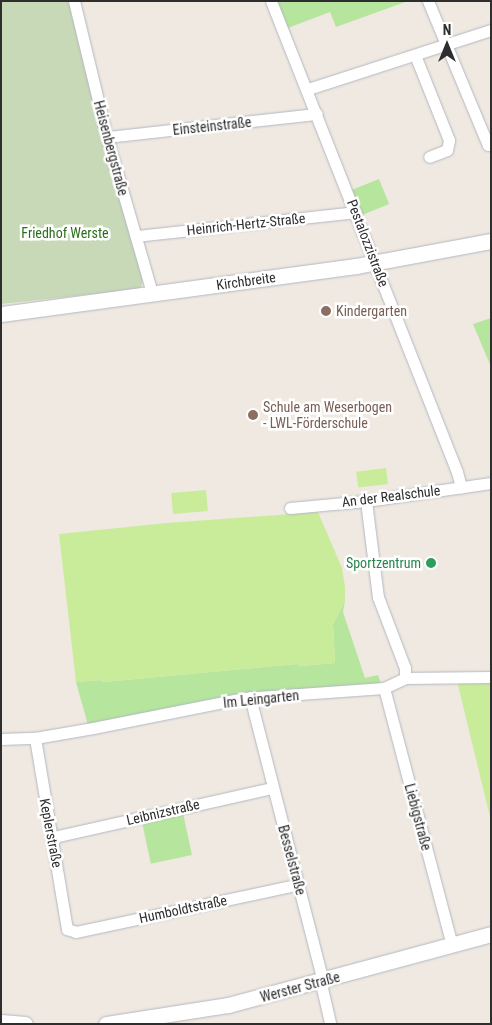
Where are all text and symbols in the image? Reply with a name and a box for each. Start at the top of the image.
north arrow [422,20,472,70]
text: N [443,22,451,38]
street label: Heisenbergstraße [90,99,132,197]
street label: Einsteinstraße [172,114,252,138]
street label: Pestalozzistraße [344,197,392,289]
street label: Heinrich-Hertz-Straße [186,209,306,239]
park label: Friedhof Werste [21,225,109,241]
street label: Kirchbreite [215,269,277,293]
place label: Kindergarten [336,303,407,319]
marker: Kindergarten [320,305,332,317]
place label: Schule am Weserbogen - LWL-Förderschule [263,399,392,432]
marker: Schule am Weserbogen - LWL-Förderschule [247,409,259,421]
street label: An der Realschule [341,482,441,510]
place label: Sportzentrum [346,555,421,571]
marker: Sportzentrum [425,557,437,569]
street label: Im Leingarten [222,687,300,711]
street label: Liebigstraße [401,782,435,852]
street label: Leibnizstraße [125,795,201,829]
street label: Keplerstraße [36,797,66,869]
street label: Besselstraße [275,823,309,897]
street label: Humboldtstraße [138,891,228,927]
street label: Werster Straße [258,968,342,1006]

